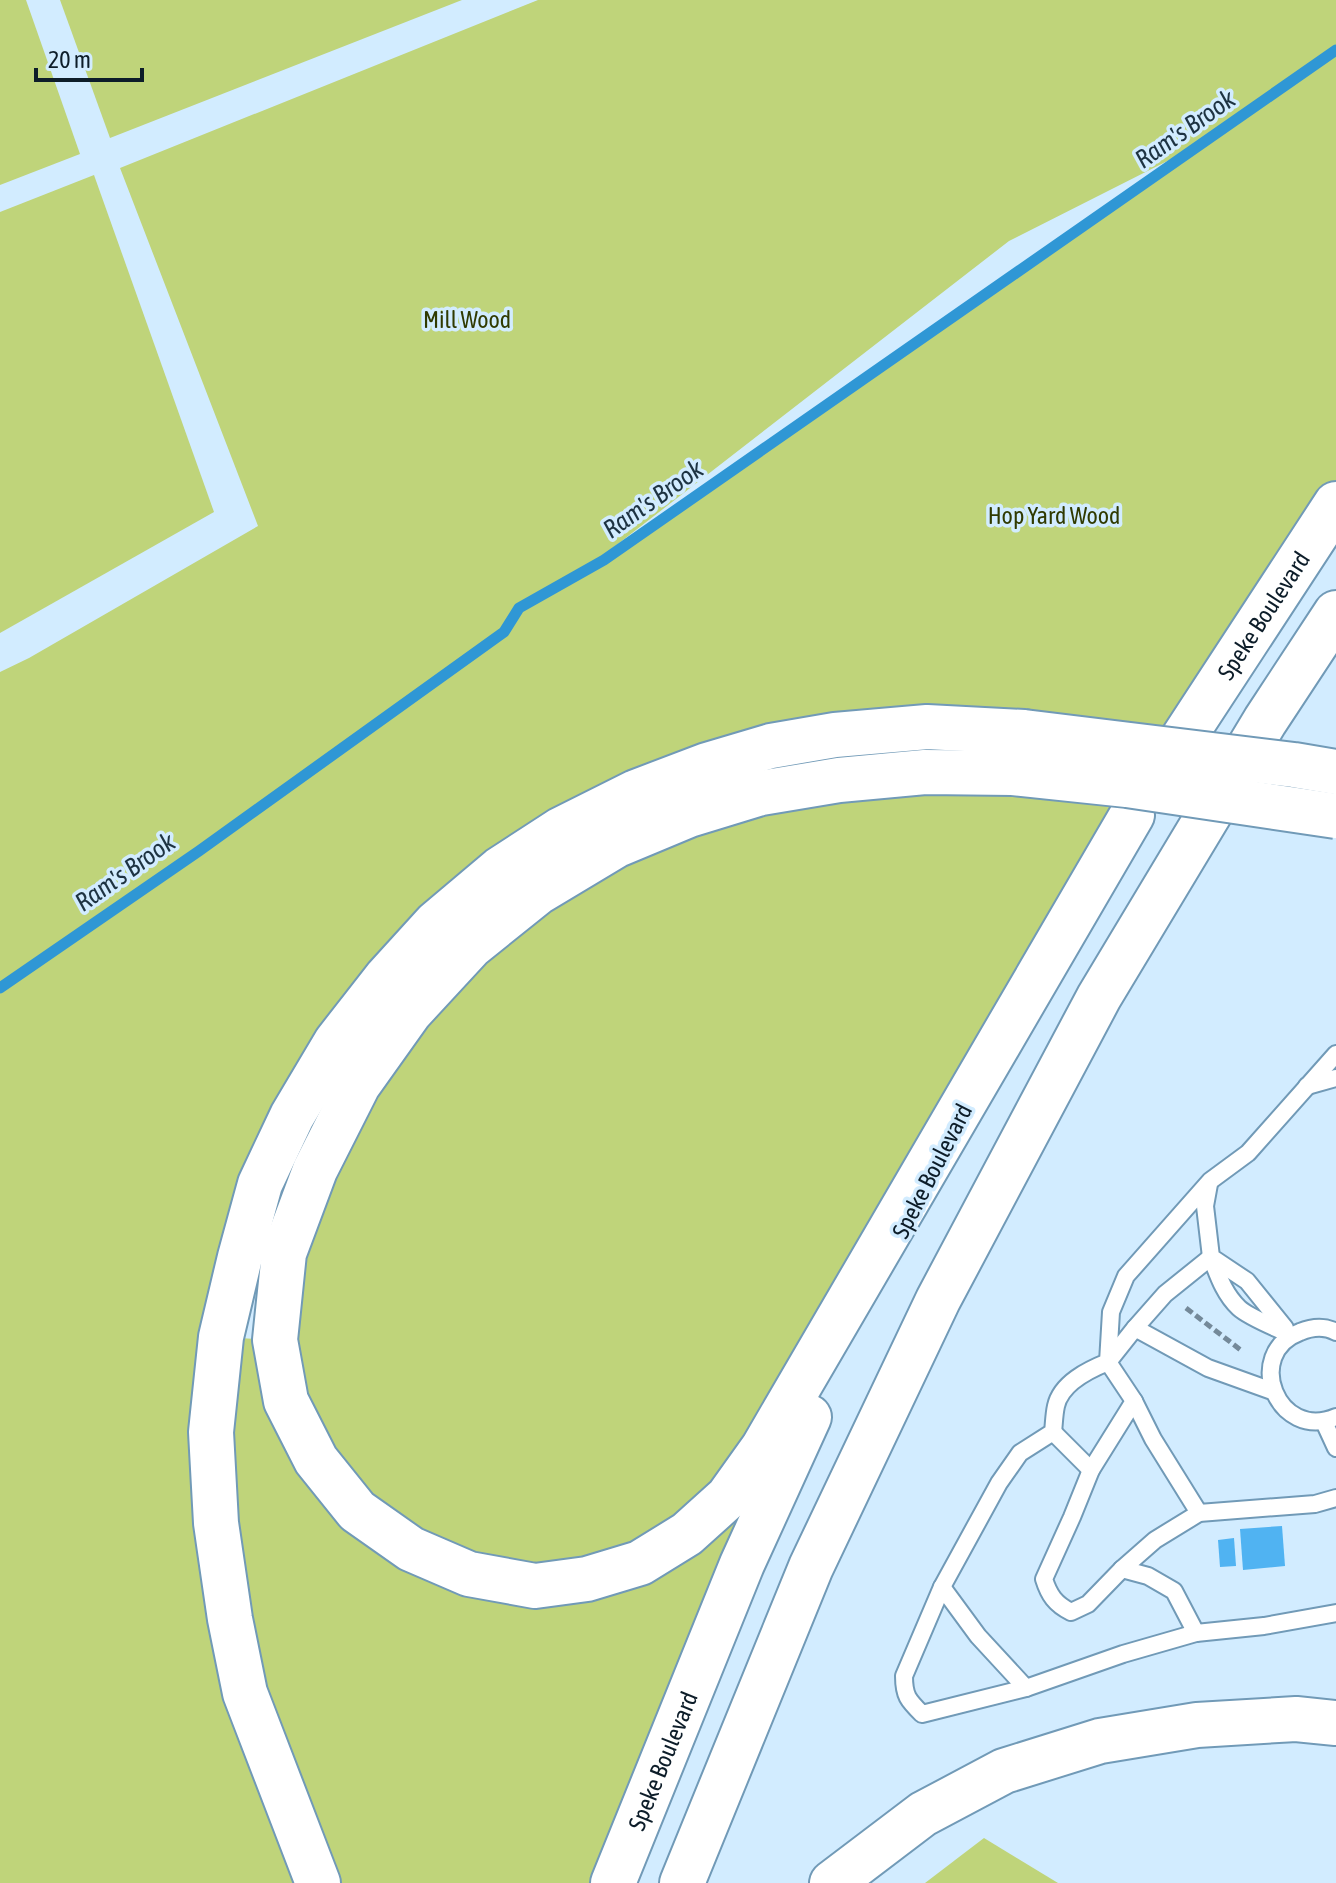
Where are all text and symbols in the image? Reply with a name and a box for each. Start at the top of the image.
scale bar [36,32,142,82]
text: 20 m [48,46,91,73]
water label: Ram's Brook [1129,83,1241,174]
park label: Mill Wood [423,306,511,333]
water label: Ram's Brook [597,453,709,544]
park label: Hop Yard Wood [988,502,1120,529]
street label: Speke Boulevard [1212,546,1315,684]
water label: Ram's Brook [69,826,181,917]
street label: Speke Boulevard [887,1099,977,1243]
street label: Speke Boulevard [622,1687,703,1834]

